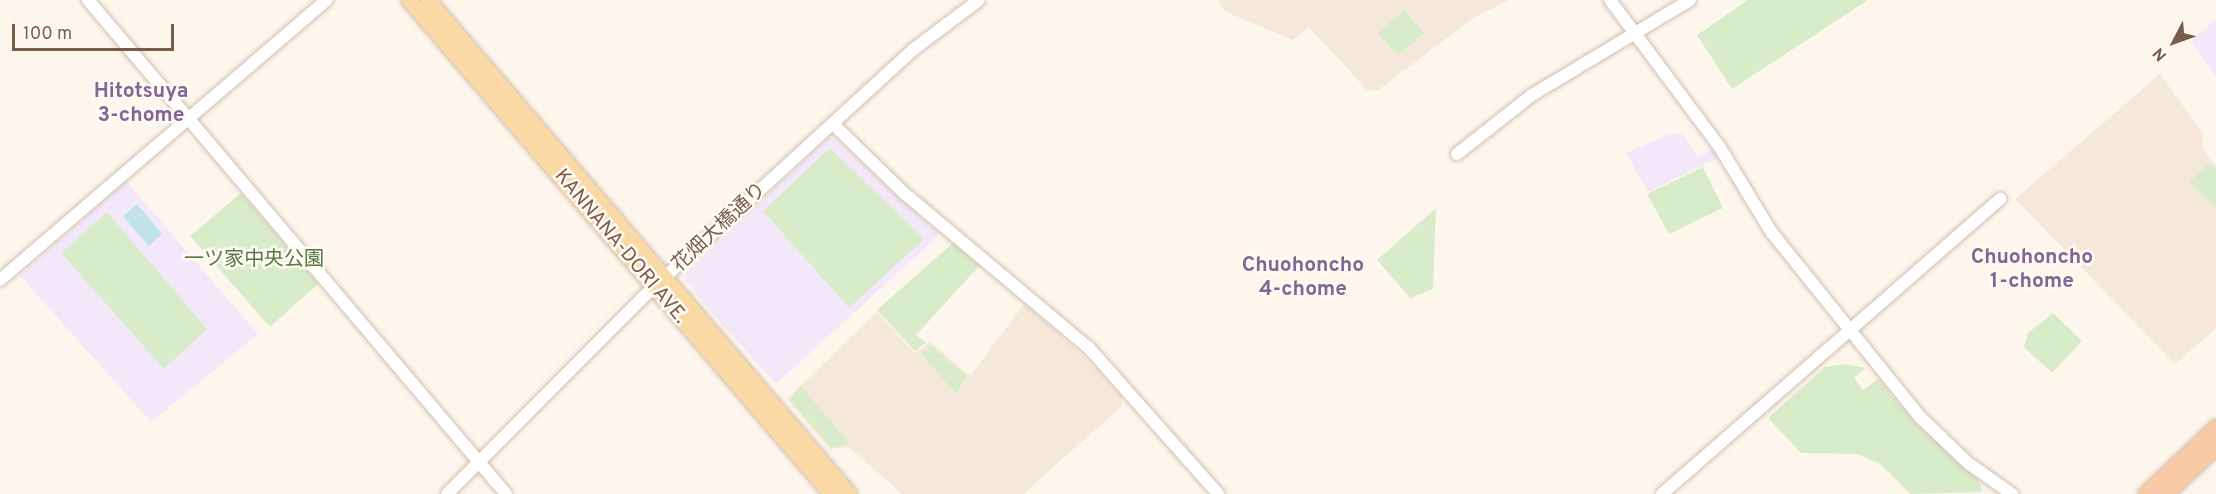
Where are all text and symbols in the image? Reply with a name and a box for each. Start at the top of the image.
scale bar [15,12,177,50]
north arrow [2144,12,2204,72]
text: 100 m [23,23,72,46]
text: N [2149,43,2172,65]
district label: Hitotsuya 3-chome [94,79,188,129]
street label: KANNANA-DORI AVE. [548,165,692,329]
street label: 花畑大橋通り [668,178,772,278]
district label: Chuohoncho 1-chome [1971,245,2093,295]
park label: 一ツ家中央公園 [184,248,324,272]
district label: Chuohoncho 4-chome [1242,253,1364,303]

